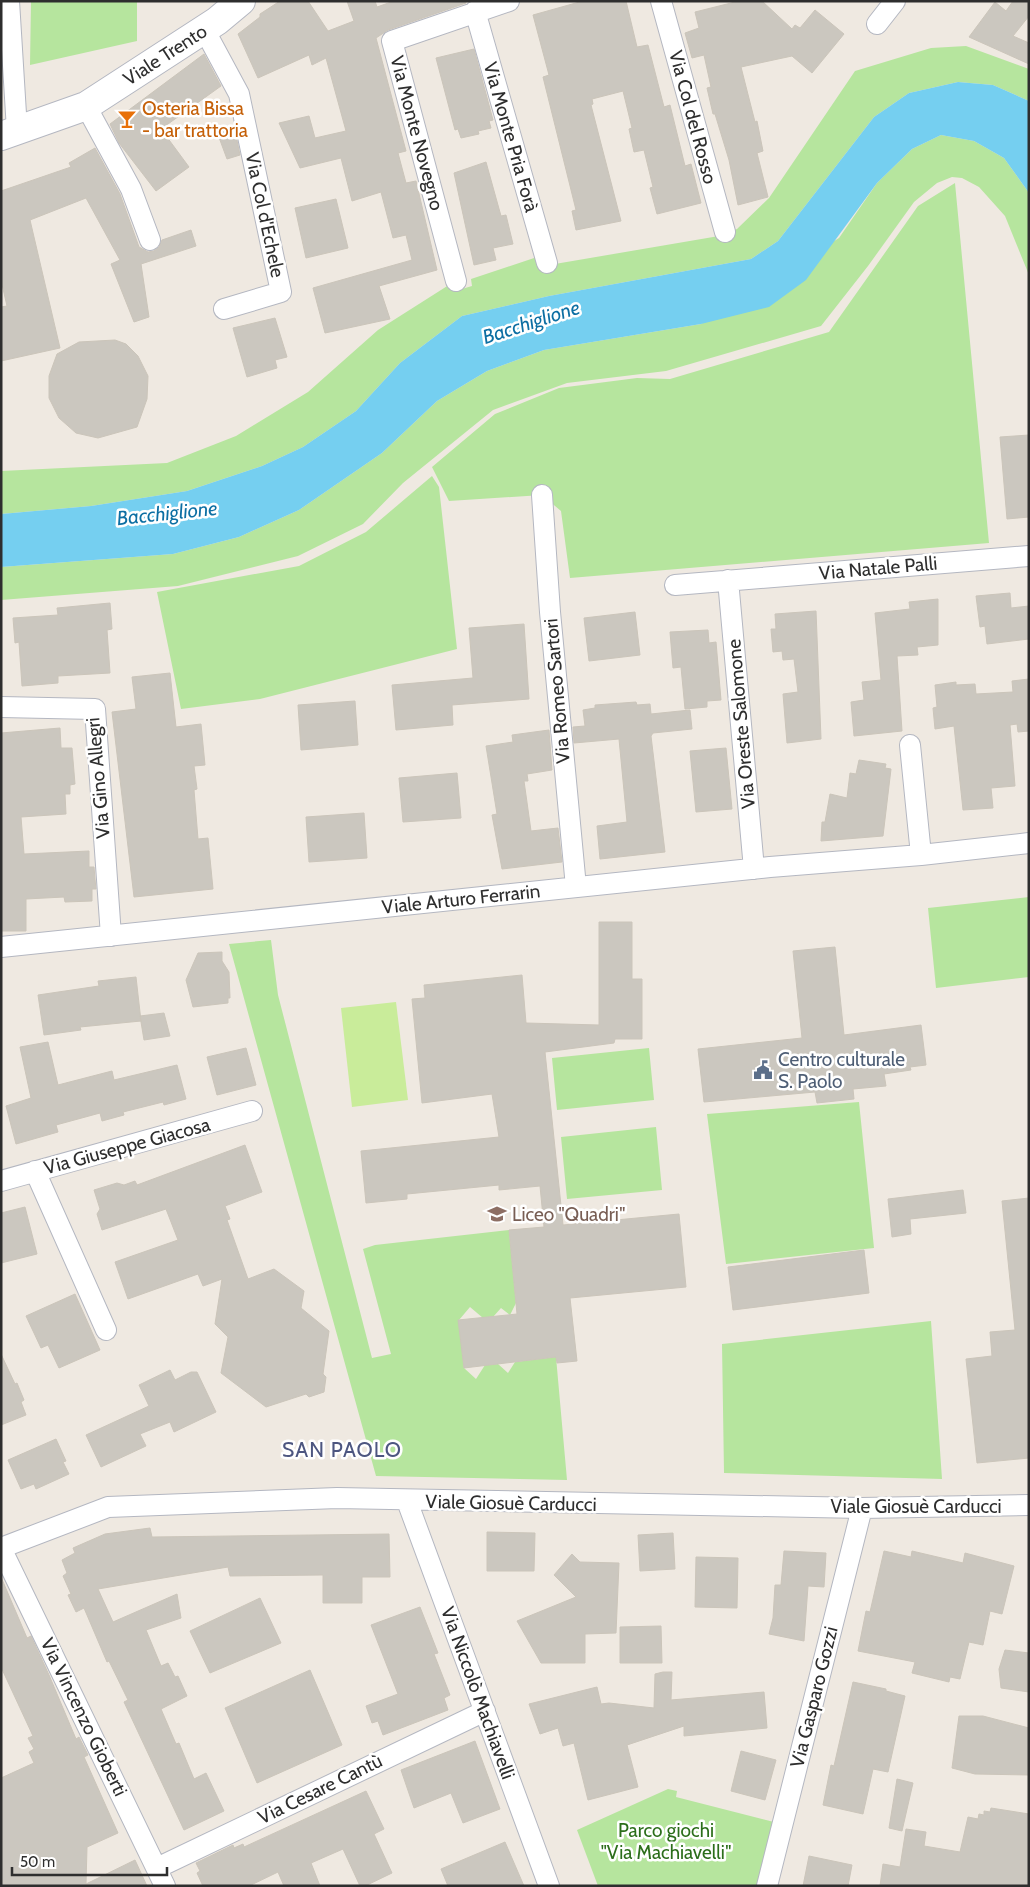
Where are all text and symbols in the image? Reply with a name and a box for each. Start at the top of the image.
street label: Viale Trento [119,19,211,91]
street label: Via Col del Rosso [664,48,722,186]
street label: Via Monte Novegno [385,53,449,213]
street label: Via Monte Pria Forà [479,59,543,215]
place label: Osteria Bissa - bar trattoria [142,97,248,142]
bar icon: Osteria Bissa - bar trattoria [116,108,138,130]
street label: Via Col d'Echele [241,150,290,280]
water label: Bacchiglione [479,295,583,349]
water label: Bacchiglione [116,496,218,530]
street label: Via Natale Palli [818,551,938,585]
street label: Via Romeo Sartori [539,618,575,764]
street label: Via Oreste Salomone [722,638,760,810]
street label: Via Gino Allegri [81,716,115,840]
street label: Viale Arturo Ferrarin [381,879,541,919]
place label: Centro culturale S. Paolo [778,1048,905,1093]
public building icon: Centro culturale S. Paolo [752,1059,774,1081]
street label: Via Giuseppe Giacosa [41,1113,213,1179]
school or university icon: Liceo "Quadri" [486,1203,508,1225]
place label: Liceo "Quadri" [512,1203,625,1226]
district label: SAN PAOLO [282,1437,402,1462]
street label: Viale Giosuè Carducci [425,1490,597,1516]
street label: Viale Giosuè Carducci [830,1495,1002,1518]
street label: Via Niccolò Machiavelli [436,1604,520,1782]
street label: Via Gasparo Gozzi [785,1624,843,1770]
street label: Via Vincenzo Gioberti [36,1634,132,1800]
street label: Via Cesare Cantù [254,1749,386,1829]
park label: Parco giochi "Via Machiavelli" [601,1819,731,1864]
scale bar [12,1844,168,1876]
text: 50 m [20,1853,55,1871]

